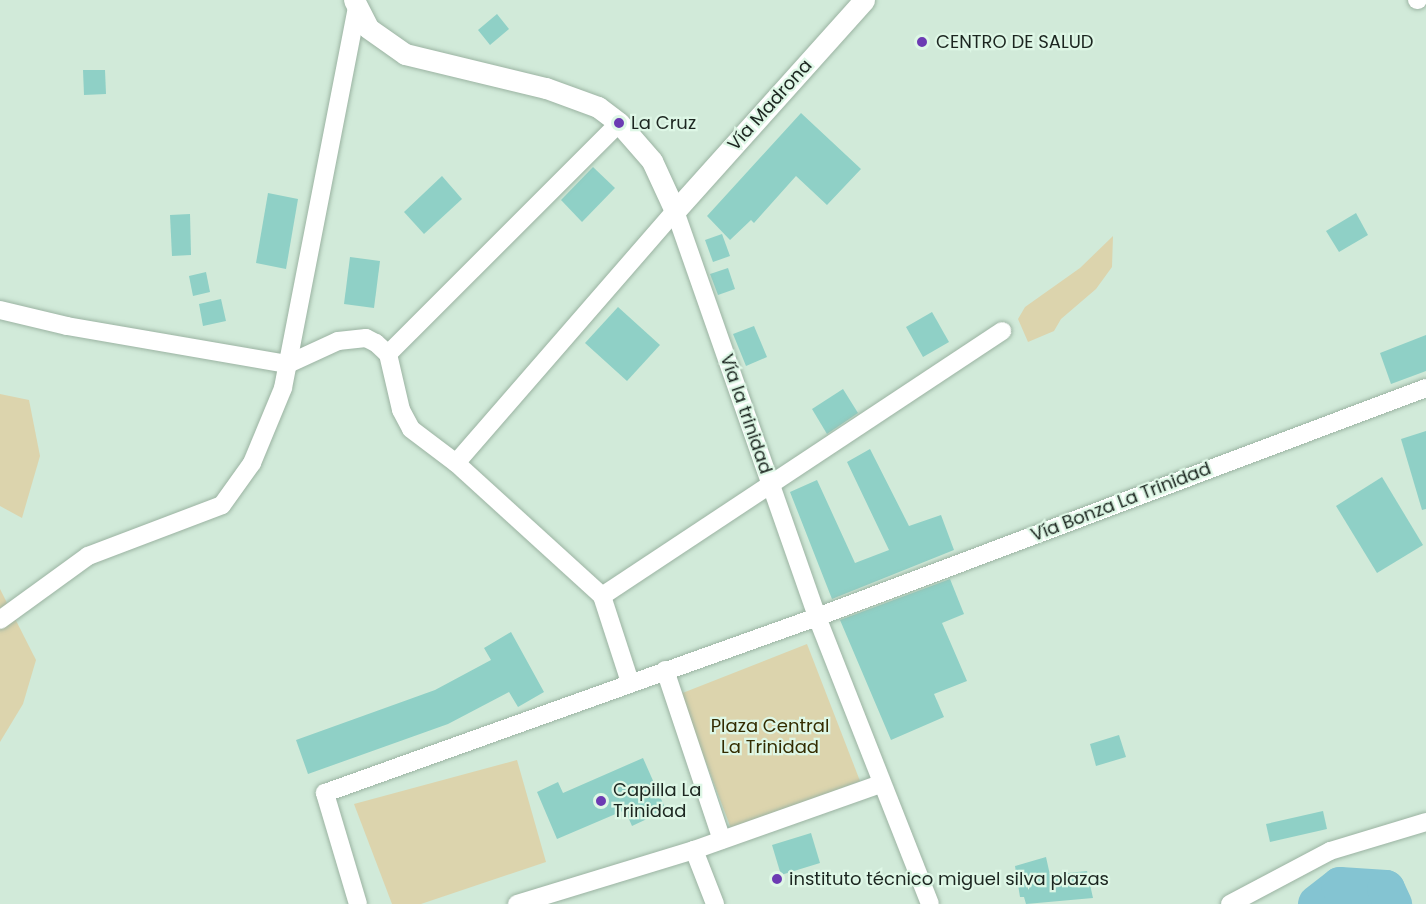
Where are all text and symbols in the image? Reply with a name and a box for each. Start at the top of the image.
place label: CENTRO DE SALUD [936,31,1094,53]
marker: CENTRO DE SALUD [913,33,931,51]
street label: Vía Madrona [723,55,817,155]
place label: La Cruz [631,112,696,134]
marker: La Cruz [612,116,626,130]
street label: Vía la trinidad [715,351,777,477]
street label: Vía Bonza La Trinidad [1028,458,1214,546]
park label: Plaza Central La Trinidad [711,716,829,758]
place label: Capilla La Trinidad [613,780,701,822]
marker: Capilla La Trinidad [594,794,608,808]
place label: instituto técnico miguel silva plazas [789,868,1109,890]
marker: instituto técnico miguel silva plazas [770,872,784,886]

